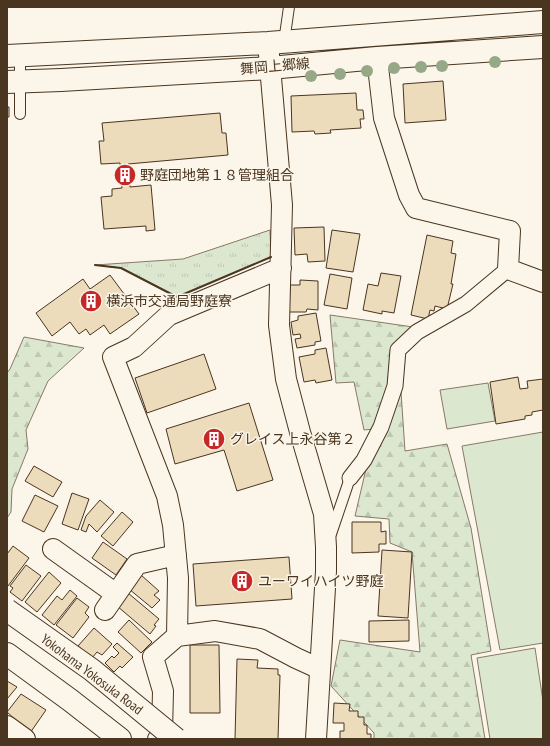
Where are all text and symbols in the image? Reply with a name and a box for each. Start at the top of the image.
street label: 舞岡上郷線 [239,54,311,78]
building icon: 野庭団地第１８管理組合 [112,162,138,188]
place label: 野庭団地第１８管理組合 [140,166,294,184]
building icon: 横浜市交通局野庭寮 [78,288,104,314]
place label: 横浜市交通局野庭寮 [106,292,232,310]
building icon: グレイス上永谷第２ [201,426,227,452]
place label: グレイス上永谷第２ [230,430,356,448]
building icon: ユーワイハイツ野庭 [229,568,255,594]
place label: ユーワイハイツ野庭 [258,572,383,590]
street label: Yokohama Yokosuka Road [37,630,147,718]

